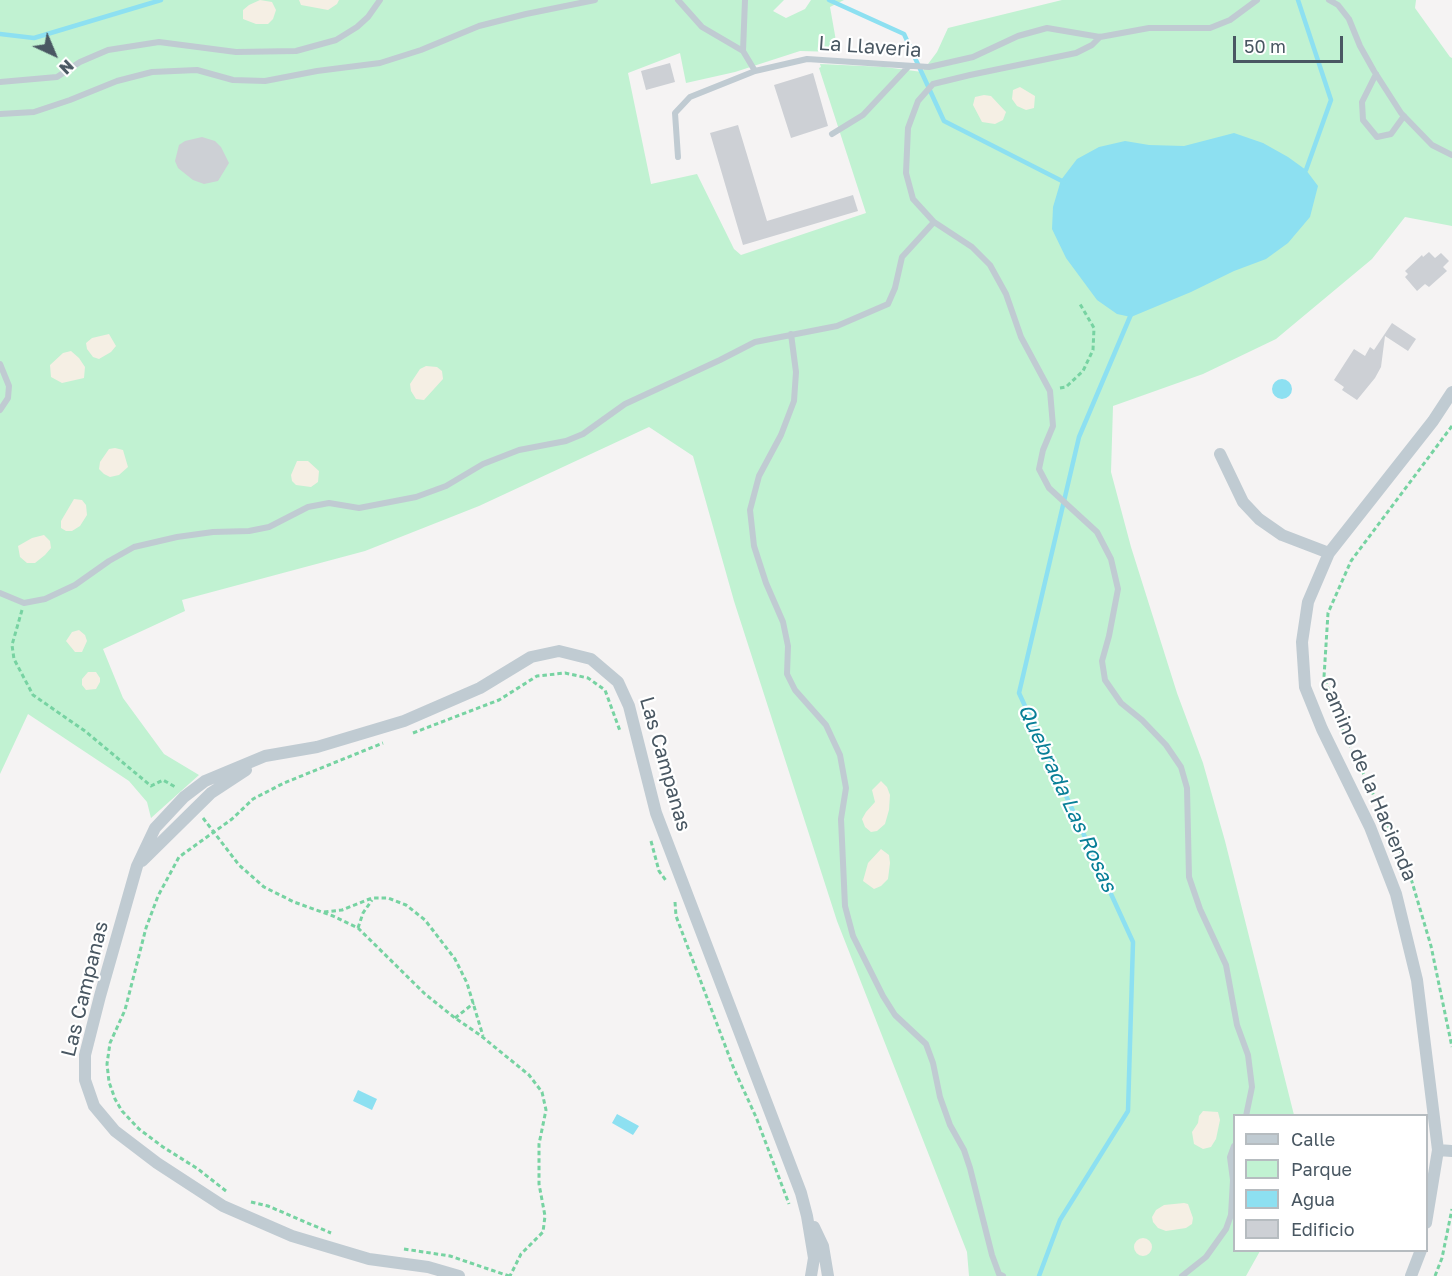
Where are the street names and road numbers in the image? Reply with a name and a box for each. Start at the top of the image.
street label: La Llaveria [818,31,922,63]
street label: Camino de la Hacienda [1314,673,1422,885]
street label: Las Campanas [634,694,696,834]
street label: Las Campanas [57,919,113,1059]

